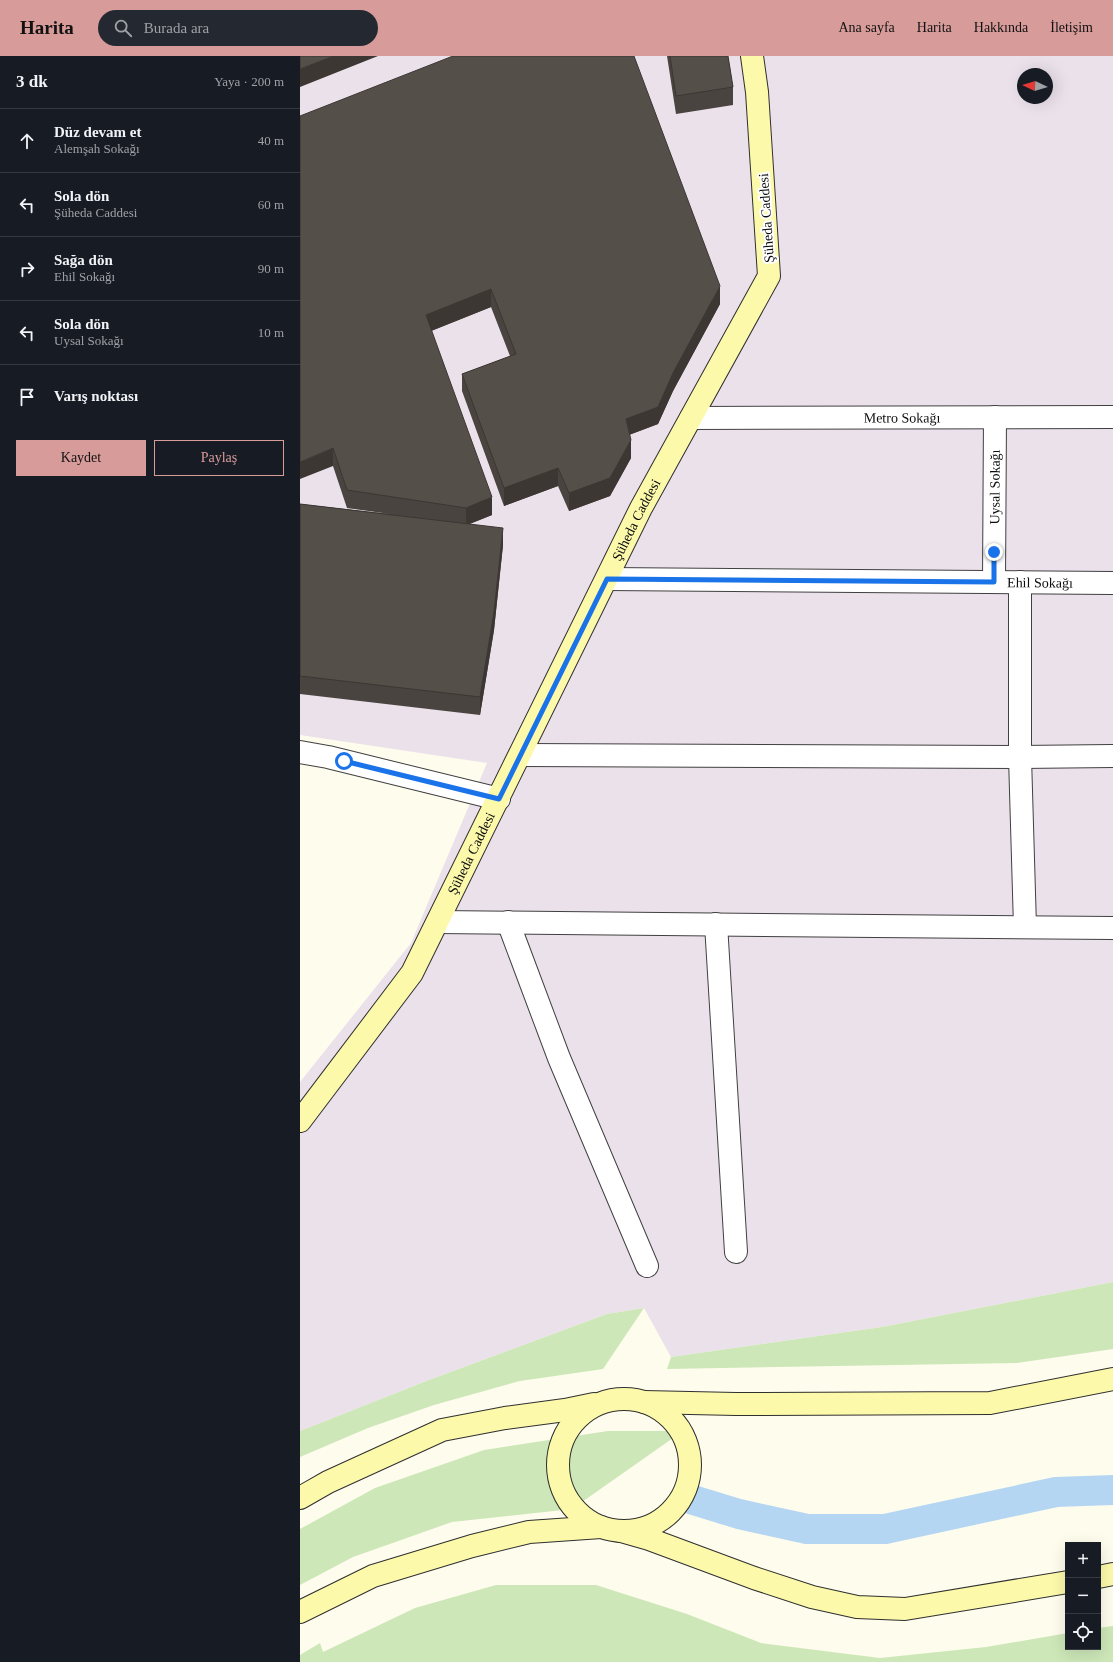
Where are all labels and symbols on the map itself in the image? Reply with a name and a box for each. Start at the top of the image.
north arrow [1017,68,1053,104]
street label: Şüheda Caddesi [756,173,777,263]
street label: Metro Sokağı [864,410,940,426]
street label: Uysal Sokağı [987,449,1003,525]
street label: Şüheda Caddesi [609,477,664,563]
route end [985,543,1003,561]
street label: Ehil Sokağı [1007,575,1073,591]
route start [335,752,353,770]
street label: Şüheda Caddesi [445,810,498,897]

